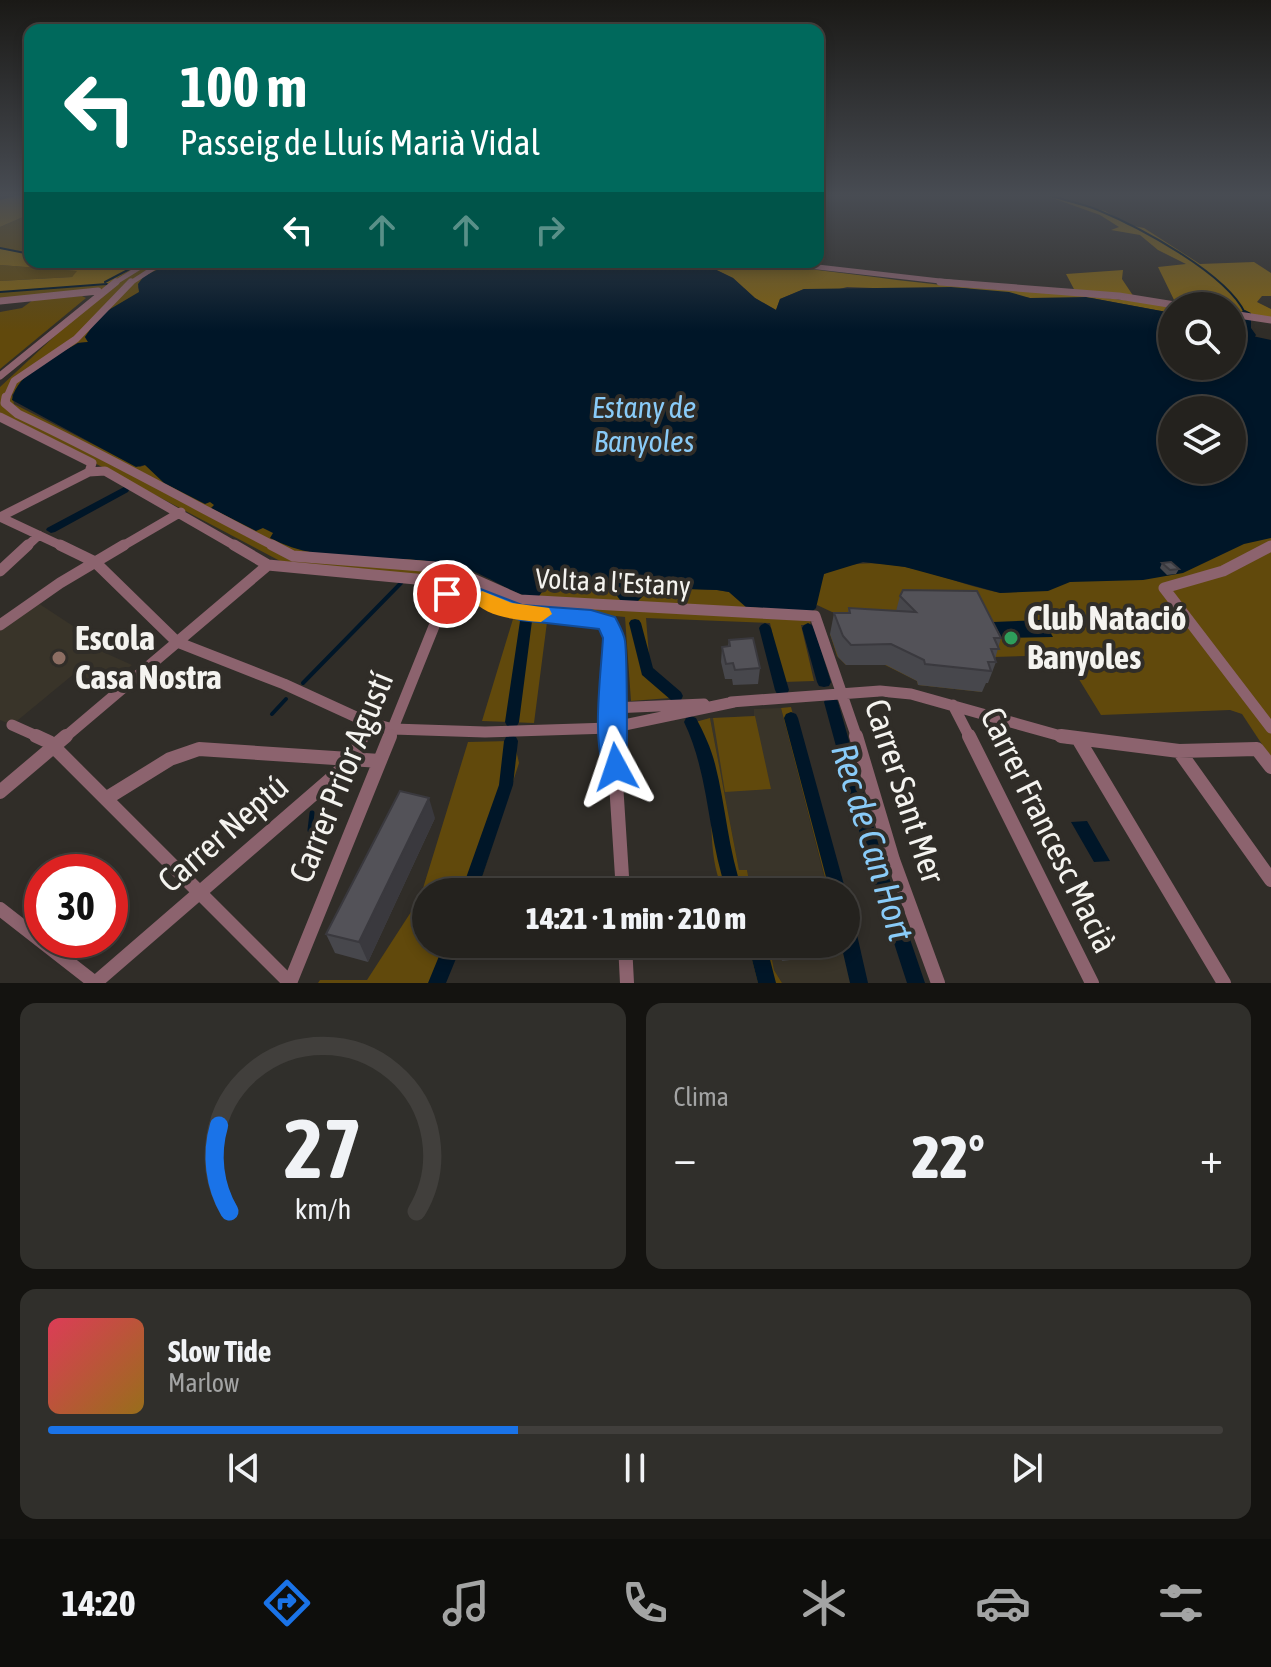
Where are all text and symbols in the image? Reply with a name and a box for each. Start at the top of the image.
text: 100 m [180,55,307,119]
icon: left [48,56,152,160]
text: Passeig de Lluís Marià Vidal [180,121,540,163]
icon: left [276,208,320,252]
icon: ahead [360,208,404,252]
icon: ahead [444,208,488,252]
icon: right [528,208,572,252]
map controls [1158,292,1246,484]
button: search [1158,292,1246,380]
water label: Estany de Banyoles [592,390,696,458]
button: layers [1158,396,1246,484]
pin [413,560,481,628]
street label: Volta a l'Estany [535,562,691,602]
icon: arrive [425,572,469,616]
place label: Club Natació Banyoles [1027,598,1186,676]
place label: Escola Casa Nostra [75,618,222,696]
marker: Club Natació Banyoles [1002,629,1020,647]
marker: Escola Casa Nostra [50,649,68,667]
street label: Carrer Prior Agustí [281,666,401,888]
street label: Carrer Sant Mer [857,694,954,888]
street label: Carrer Francesc Macià [973,701,1126,959]
position arrow [574,725,658,809]
water label: Rec de Can Hort [823,738,923,946]
street label: Carrer Neptú [150,766,296,900]
speed limit sign: 30 [24,854,128,958]
text: 14:21 · 1 min · 210 m [526,901,746,935]
text: Clima [674,1082,729,1112]
text: 27 [284,1100,362,1196]
text: 22° [912,1122,985,1191]
text: − [674,1132,696,1182]
text: + [1200,1132,1223,1182]
text: km/h [294,1192,351,1225]
text: Slow Tide [168,1334,271,1368]
text: Marlow [168,1368,239,1398]
icon: previous [222,1446,266,1490]
icon: pause [613,1446,657,1490]
icon: next [1005,1446,1049,1490]
icon: directions [259,1575,315,1631]
icon: music [438,1575,494,1631]
icon: phone [617,1575,673,1631]
icon: climate [796,1575,852,1631]
icon: car [975,1575,1031,1631]
icon: filters [1153,1575,1209,1631]
text: 14:20 [61,1582,136,1624]

